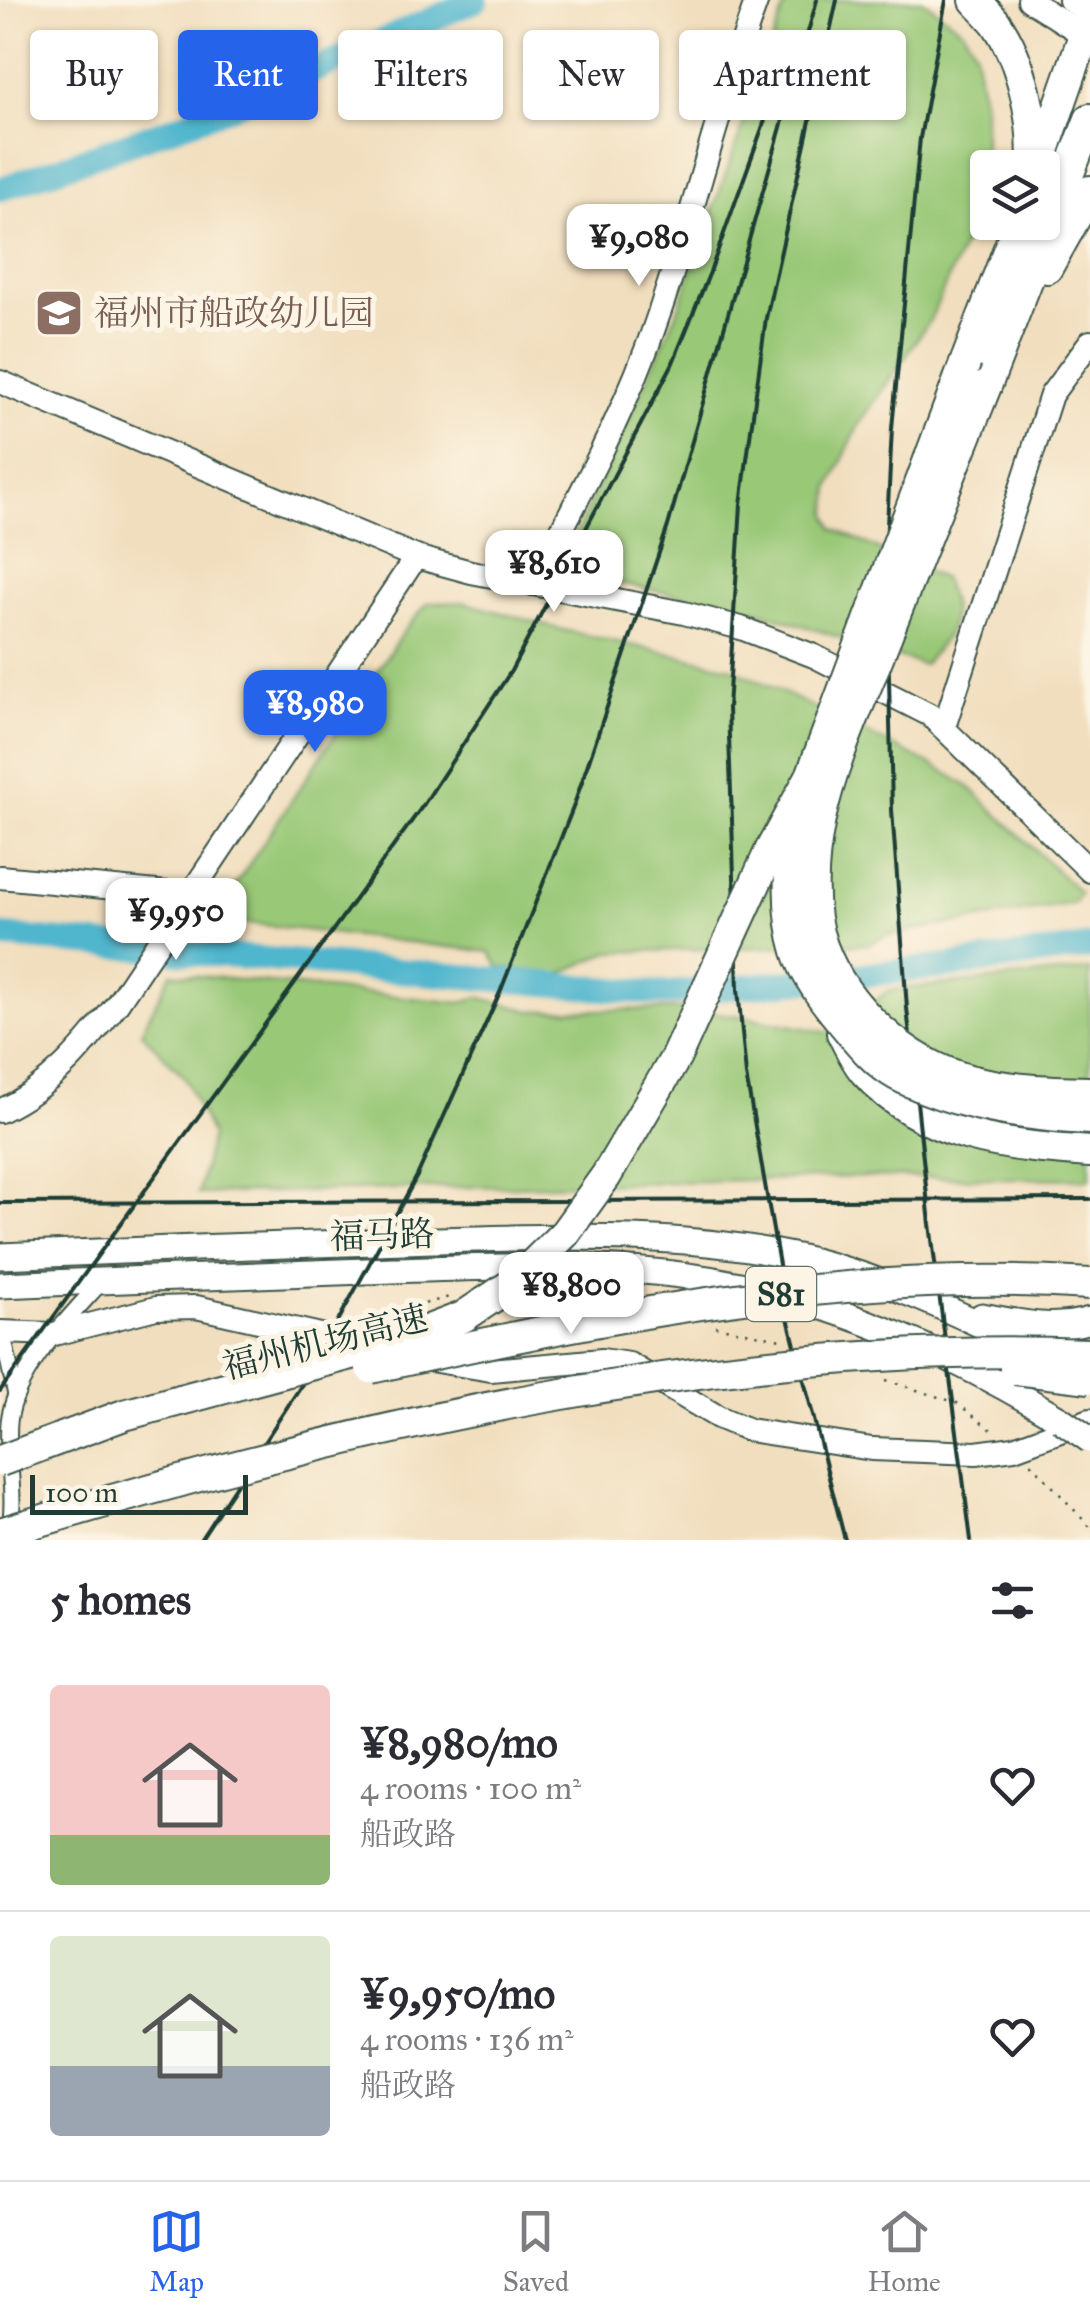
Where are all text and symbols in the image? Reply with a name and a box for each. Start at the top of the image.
chip: Buy [30,30,158,120]
chip: Rent [178,30,318,120]
chip: Filters [338,30,503,120]
chip: New [523,30,659,120]
chip: Apartment [679,30,906,120]
map controls [970,150,1060,240]
button: layers [970,150,1060,240]
pin: ¥9,080 [558,204,720,289]
text: ¥9,080 [589,217,689,256]
school or university icon: 福州市船政幼儿园 [33,287,85,339]
place label: 福州市船政幼儿园 [94,292,374,335]
pin: ¥8,610 [473,530,635,615]
text: ¥8,610 [507,543,601,582]
pin: ¥8,980 [234,670,396,755]
text: ¥8,980 [266,683,364,722]
pin: ¥9,950 [95,878,257,963]
text: ¥9,950 [128,891,224,930]
street label: 福马路 [329,1212,435,1259]
pin: ¥8,800 [490,1252,652,1337]
text: ¥8,800 [521,1265,621,1304]
road number: S81 [746,1267,816,1321]
street label: 福州机场高速 [218,1296,432,1389]
scale bar [30,1470,248,1514]
text: 100 m [45,1475,118,1510]
icon: filters [985,1573,1040,1628]
text: 5 homes [50,1574,191,1626]
text: ¥8,980/mo [360,1717,558,1769]
icon: home [130,1725,250,1845]
icon: heart [985,1758,1040,1813]
text: 4 rooms · 100 m² [360,1769,581,1808]
text: 船政路 [360,1815,456,1854]
text: ¥9,950/mo [360,1968,555,2020]
icon: home [130,1976,250,2096]
icon: heart [985,2009,1040,2064]
text: 4 rooms · 136 m² [360,2020,573,2059]
text: 船政路 [360,2066,456,2105]
tab: Map [149,2204,204,2299]
tab: Saved [503,2204,569,2299]
tab: Home [868,2204,941,2299]

